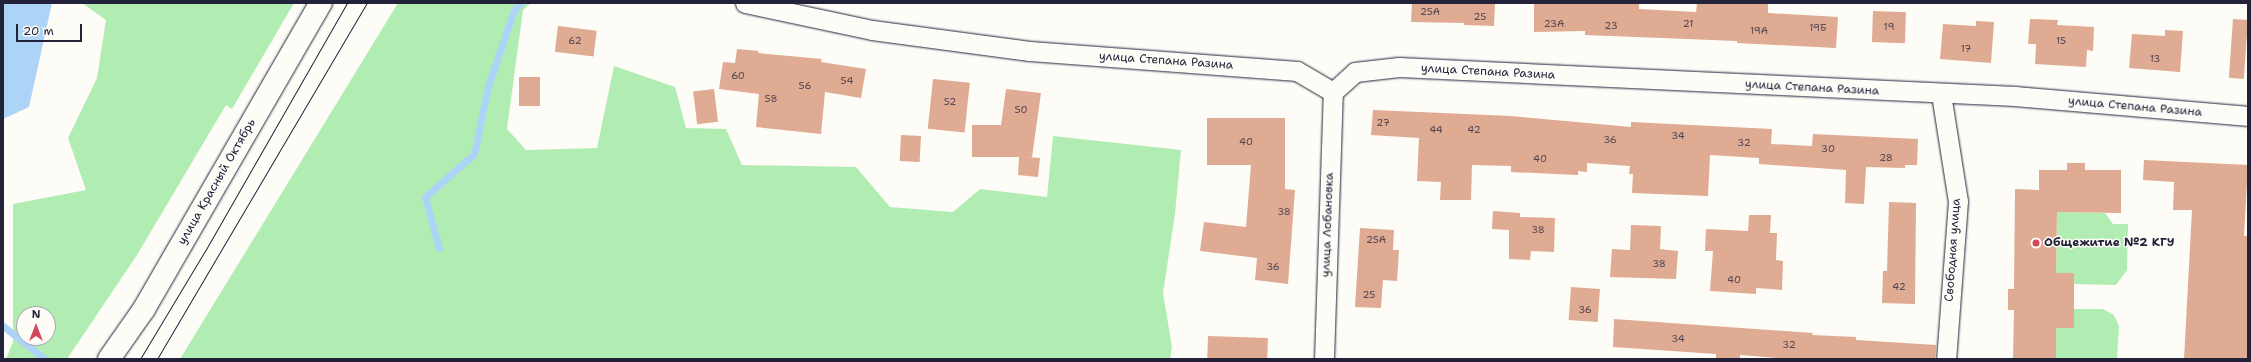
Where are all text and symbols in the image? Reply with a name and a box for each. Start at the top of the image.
house number: 25А [1420,6,1440,18]
house number: 25 [1474,11,1486,23]
scale bar [18,16,84,42]
house number: 23А [1544,18,1564,30]
house number: 21 [1683,18,1693,30]
house number: 23 [1604,20,1618,32]
house number: 19 [1884,21,1894,33]
house number: 19Б [1809,22,1827,34]
text: 20 m [23,23,54,39]
house number: 19А [1750,25,1768,37]
house number: 62 [568,35,582,47]
house number: 15 [2056,35,2066,47]
house number: 17 [1961,43,1971,55]
street label: улица Степана Разина [1098,49,1234,73]
house number: 13 [2150,53,2160,65]
street label: улица Степана Разина [1420,61,1556,83]
house number: 60 [731,70,745,82]
house number: 54 [841,75,853,87]
street label: улица Степана Разина [1744,77,1880,99]
house number: 56 [799,80,811,92]
house number: 58 [765,93,777,105]
street label: улица Степана Разина [2067,94,2203,120]
house number: 52 [944,96,956,108]
house number: 50 [1014,104,1028,116]
street label: улица Красный Октябрь [175,116,259,248]
house number: 27 [1376,117,1390,129]
house number: 44 [1429,124,1443,136]
house number: 42 [1467,124,1481,136]
house number: 34 [1671,130,1685,142]
house number: 36 [1603,134,1617,146]
house number: 40 [1239,136,1253,148]
house number: 32 [1737,137,1751,149]
house number: 30 [1821,143,1835,155]
house number: 28 [1879,152,1893,164]
house number: 40 [1533,153,1547,165]
street label: улица Лобановка [1319,172,1337,278]
street label: Свободная улица [1942,198,1964,302]
house number: 38 [1277,206,1291,218]
house number: 38 [1531,224,1545,236]
house number: 25А [1366,234,1386,246]
place label: Общежитие №2 КГУ [2044,236,2174,250]
marker: Общежитие №2 КГУ [2031,238,2041,248]
house number: 38 [1652,258,1666,270]
house number: 36 [1266,261,1280,273]
house number: 40 [1727,274,1741,286]
house number: 42 [1892,281,1906,293]
house number: 25 [1363,289,1375,301]
house number: 36 [1578,304,1592,316]
north arrow [16,306,56,346]
text: N [32,307,40,322]
house number: 34 [1671,333,1685,345]
house number: 32 [1782,339,1796,351]

